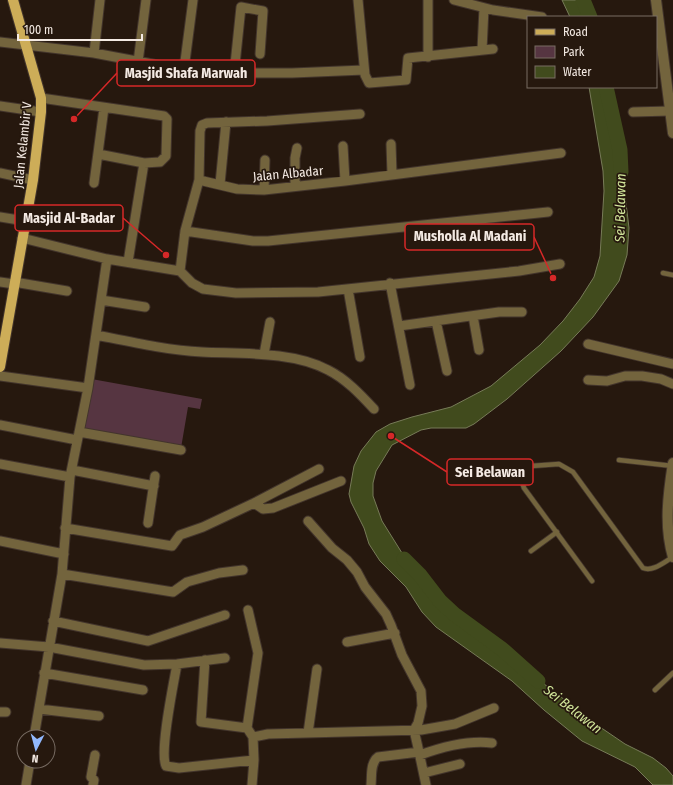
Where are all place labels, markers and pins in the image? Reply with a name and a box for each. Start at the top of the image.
callout: Masjid Shafa Marwah [117,60,255,86]
callout: Masjid Al-Badar [15,205,123,231]
callout: Musholla Al Madani [405,224,534,250]
callout: Sei Belawan [447,459,533,485]

